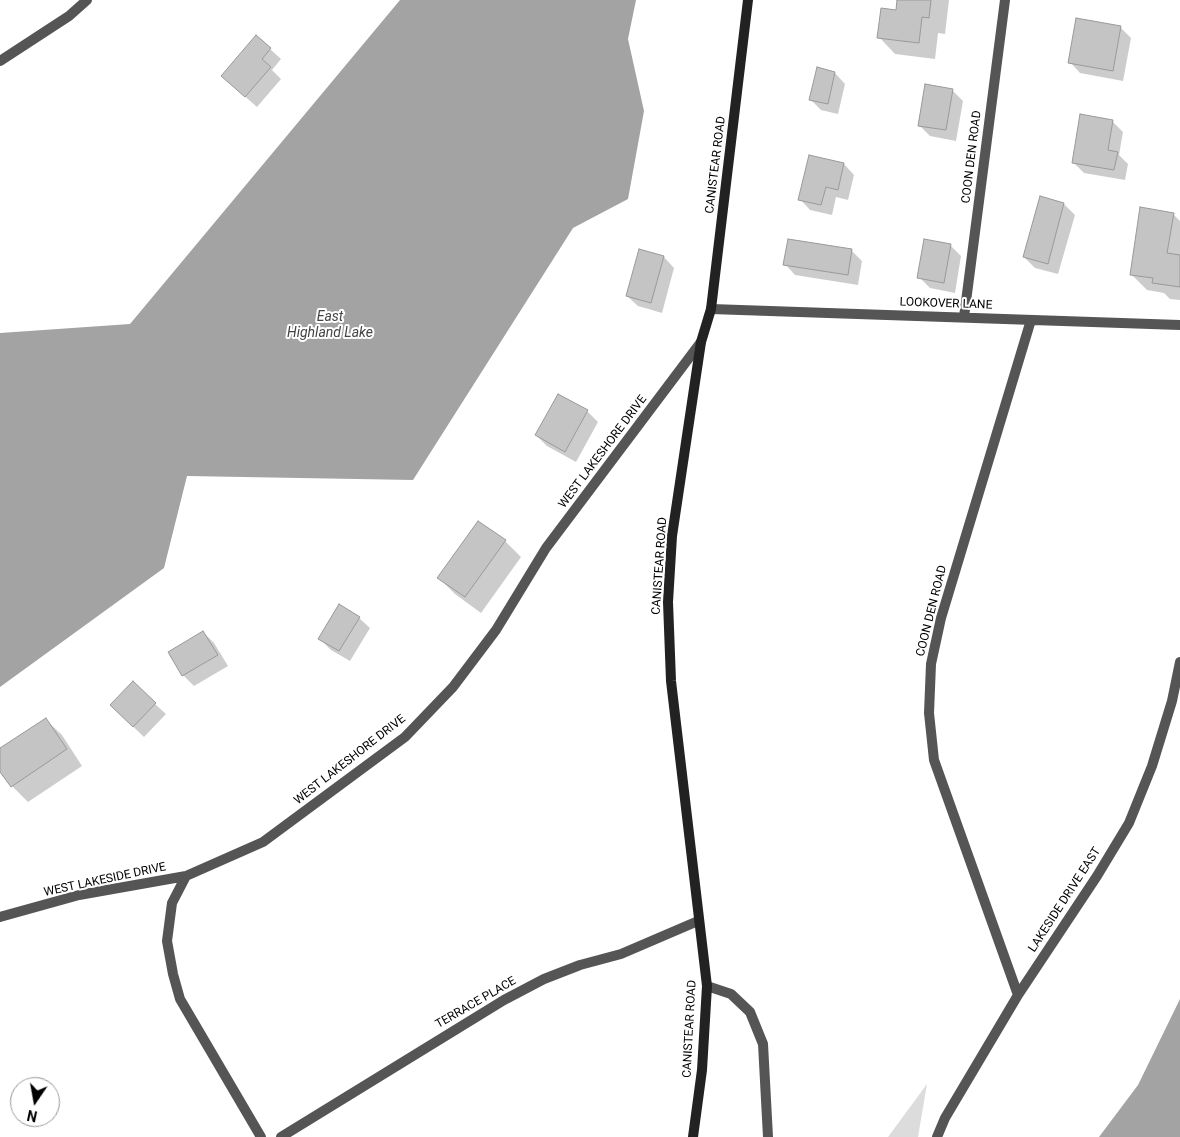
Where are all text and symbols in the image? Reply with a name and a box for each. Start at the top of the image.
street label: COON DEN ROAD [959,110,985,204]
street label: CANISTEAR ROAD [703,115,729,215]
street label: LOOKOVER LANE [899,295,993,313]
water label: East Highland Lake [287,309,373,342]
street label: WEST LAKESHORE DRIVE [556,393,650,511]
street label: CANISTEAR ROAD [649,517,671,615]
street label: COON DEN ROAD [914,564,950,658]
street label: WEST LAKESHORE DRIVE [291,712,409,808]
street label: LAKESIDE DRIVE EAST [1026,845,1104,955]
street label: WEST LAKESIDE DRIVE [43,860,167,900]
street label: TERRACE PLACE [433,974,519,1032]
street label: CANISTEAR ROAD [680,980,700,1078]
north arrow [10,1077,60,1127]
text: N [26,1107,39,1125]

